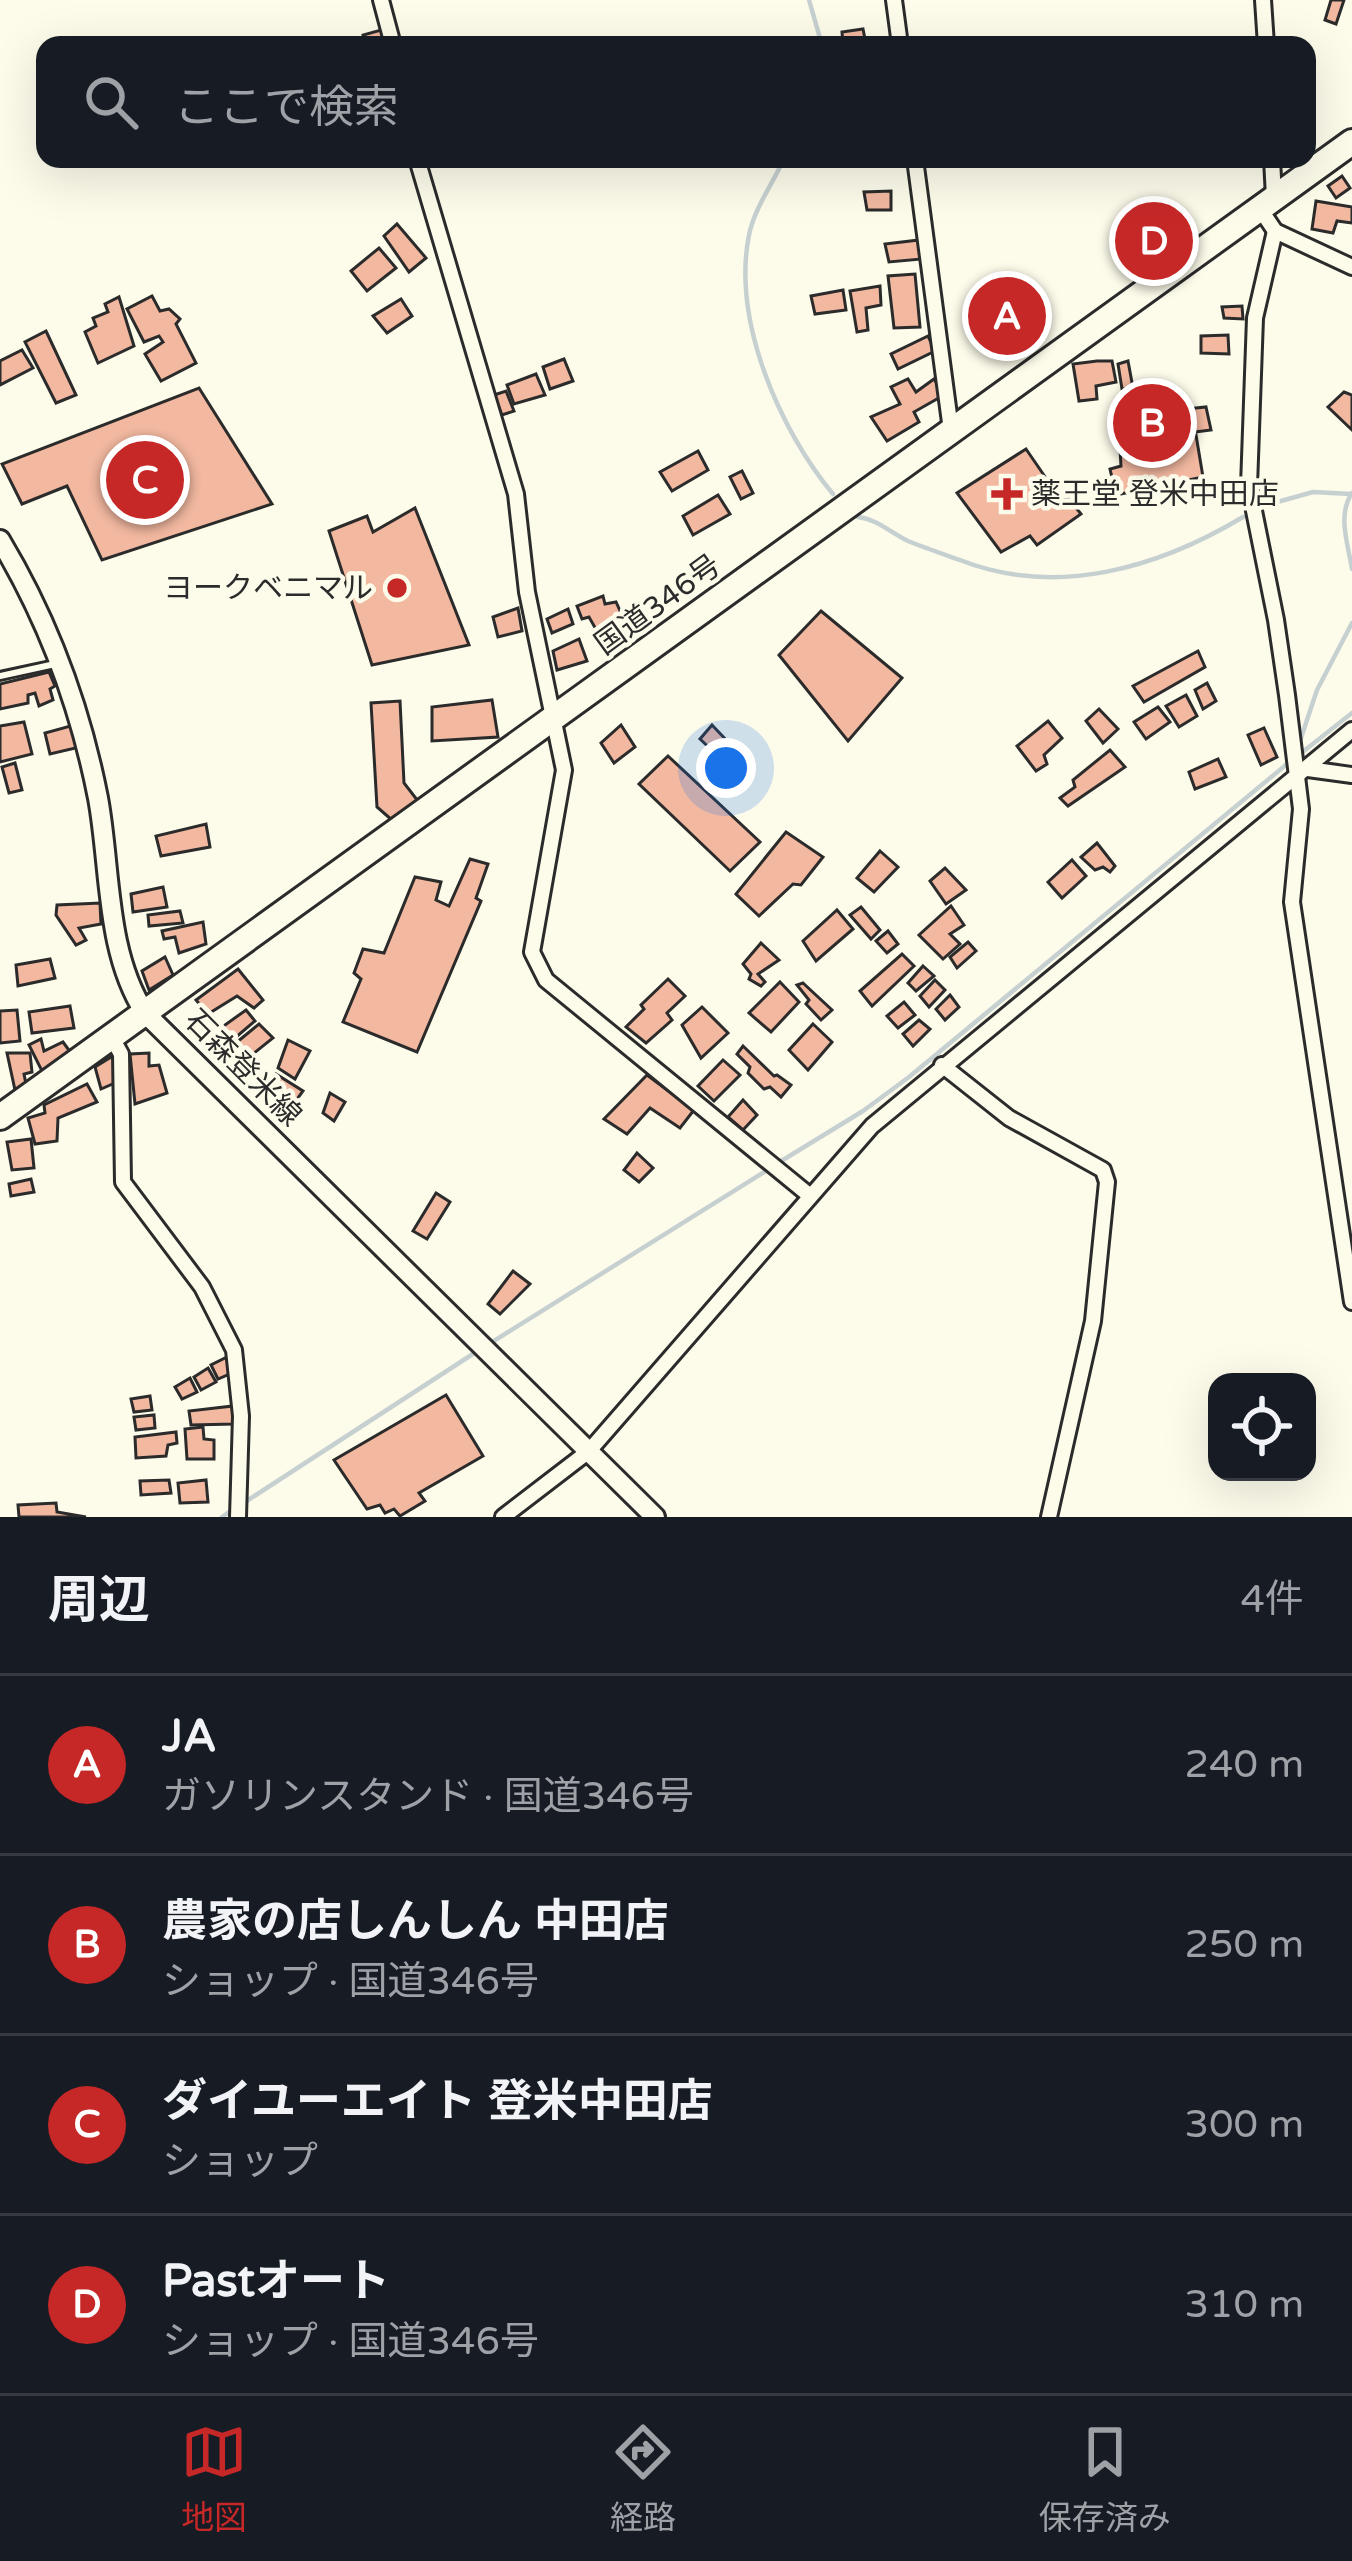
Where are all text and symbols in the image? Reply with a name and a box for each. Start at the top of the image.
search box [36,36,1316,168]
icon: search [78,69,144,135]
text: ここで検索 [174,81,399,135]
pin: D [1115,196,1193,286]
pin: A [968,271,1046,361]
pin: B [1113,378,1191,468]
pin: C [106,435,184,525]
place label: 薬王堂 登米中田店 [1031,476,1279,513]
marker: 薬王堂 登米中田店 [994,481,1020,507]
street label: 国道346号 [588,547,728,663]
place label: ヨークベニマル [163,570,373,607]
marker: ヨークベニマル [384,575,410,601]
your location [696,738,756,798]
street label: 石森登米線 [177,1002,309,1134]
map controls [1208,1373,1316,1481]
button: locate [1208,1373,1316,1481]
text: 周辺 [48,1570,150,1632]
text: 4件 [1241,1576,1304,1623]
text: JA [162,1710,217,1764]
text: A [72,1741,102,1788]
text: 240 m [1185,1741,1304,1788]
text: ガソリンスタンド · 国道346号 [162,1773,694,1820]
text: 農家の店しんしん 中田店 [162,1895,669,1949]
text: B [73,1921,101,1968]
text: 250 m [1185,1921,1304,1968]
text: ショップ · 国道346号 [162,1958,539,2005]
text: ダイユーエイト 登米中田店 [162,2075,713,2129]
text: C [73,2101,101,2148]
text: 300 m [1185,2101,1304,2148]
text: ショップ [162,2138,318,2185]
text: Pastオート [162,2255,390,2309]
text: D [72,2281,102,2328]
text: 310 m [1185,2281,1304,2328]
text: ショップ · 国道346号 [162,2318,539,2365]
tab: 地図 [181,2419,247,2539]
tab: 経路 [610,2419,676,2539]
tab: 保存済み [1039,2419,1171,2539]

